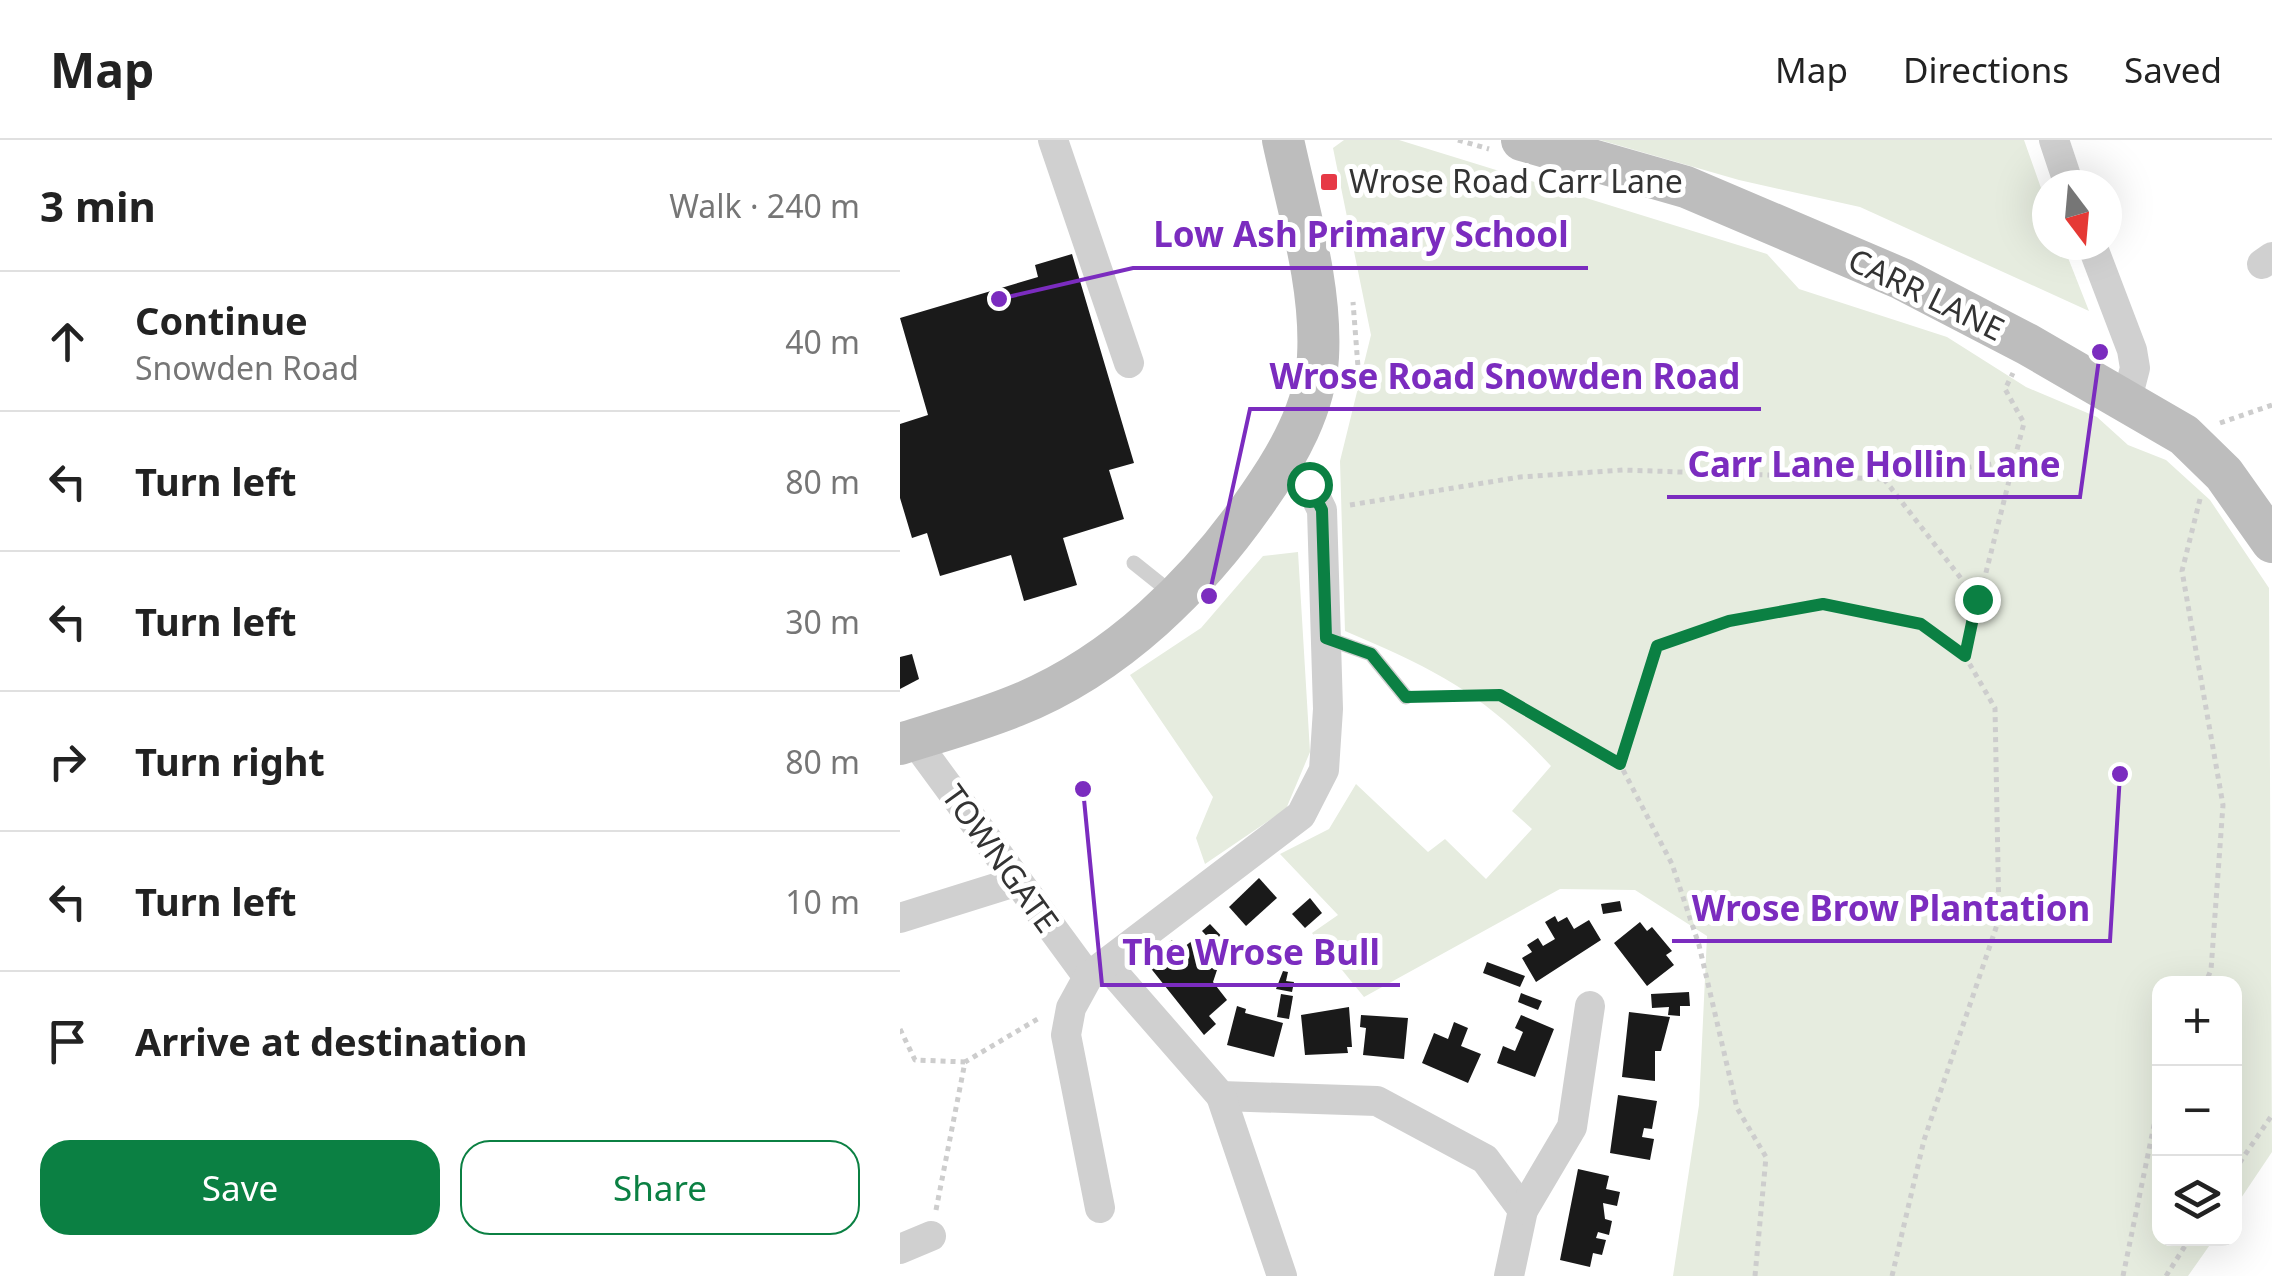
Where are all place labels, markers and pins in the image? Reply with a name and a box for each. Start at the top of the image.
place label: Wrose Road Carr Lane [1349,159,1683,202]
marker: Wrose Road Carr Lane [1318,171,1340,193]
callout: Low Ash Primary School [1133,203,1588,268]
callout: Wrose Road Snowden Road [1250,344,1761,409]
callout: Carr Lane Hollin Lane [1667,432,2080,497]
callout: Wrose Brow Plantation [1672,876,2110,941]
callout: The Wrose Bull [1102,920,1400,985]

